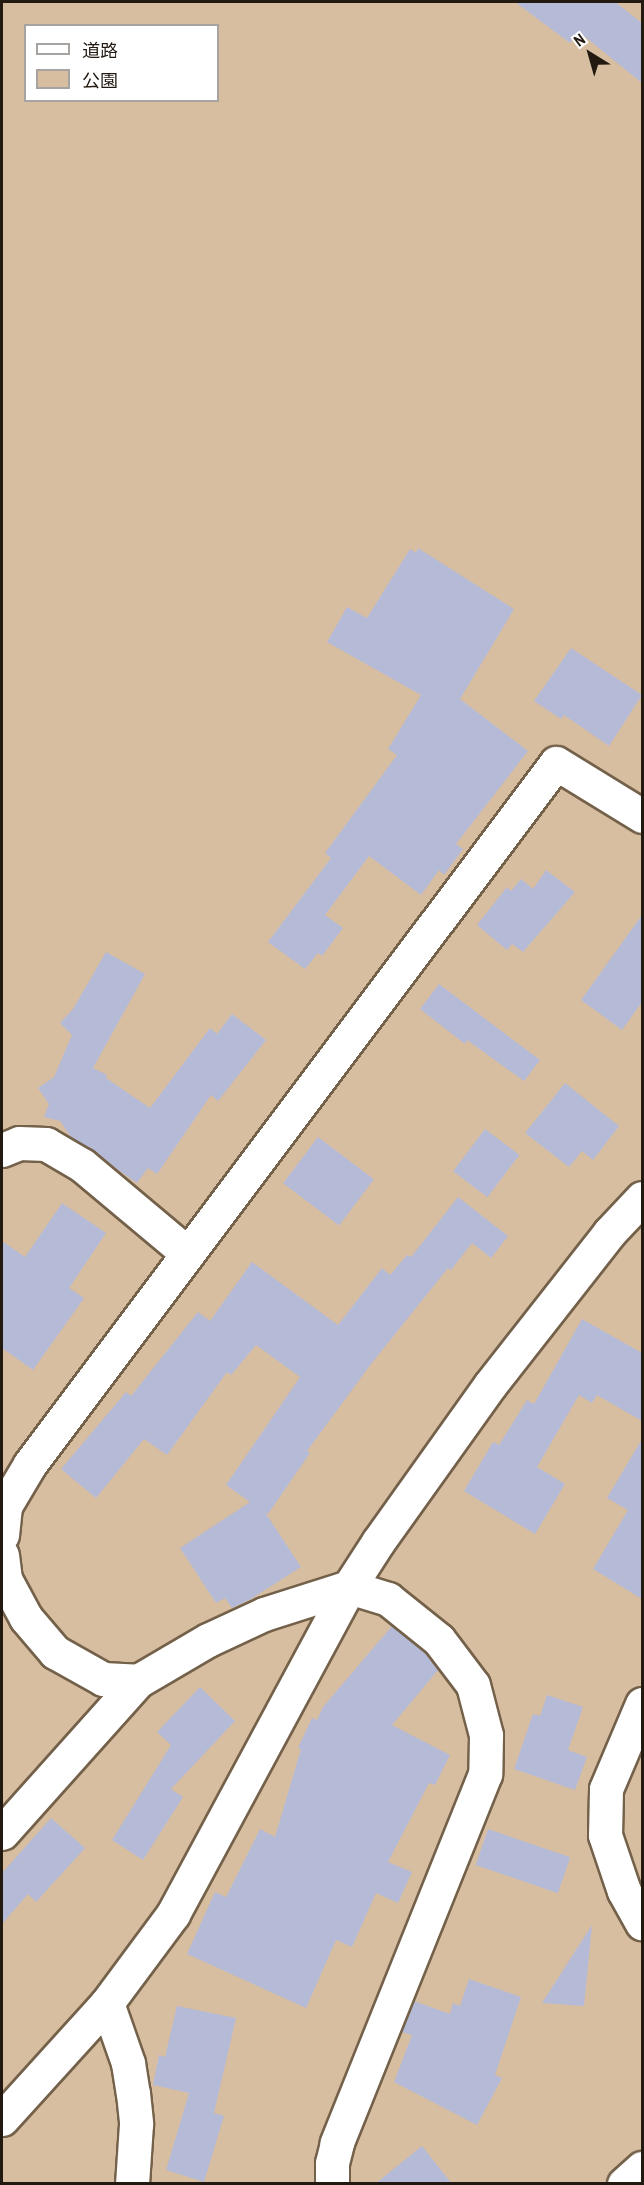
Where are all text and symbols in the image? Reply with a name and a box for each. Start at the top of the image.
legend [24,24,219,102]
north arrow [560,24,620,84]
text: N [569,28,590,51]
text: 道路 [82,38,118,63]
text: 公園 [82,68,118,93]

